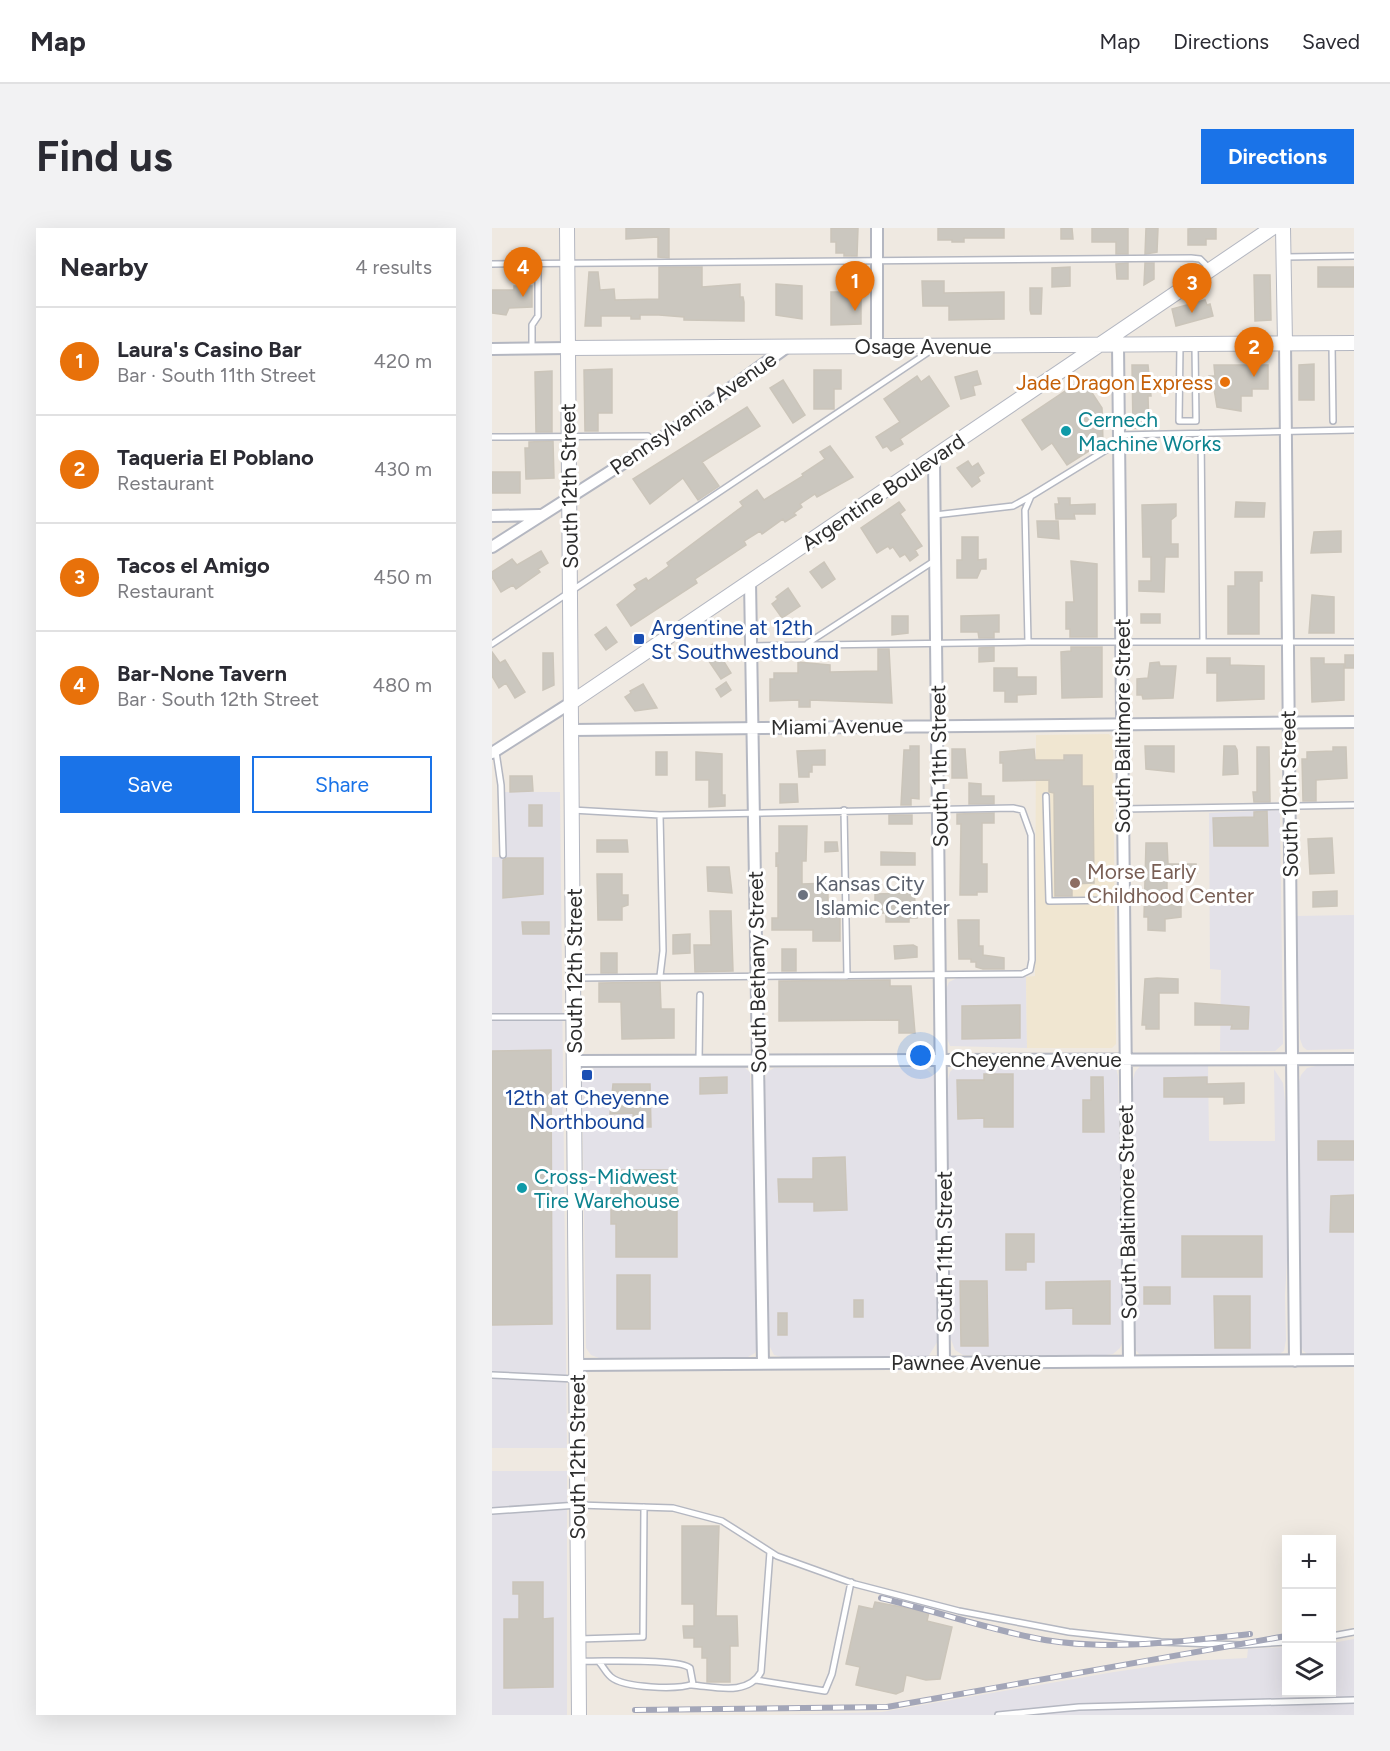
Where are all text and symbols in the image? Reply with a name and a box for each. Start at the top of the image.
text: Map [30,24,86,58]
text: Map [1099,29,1140,54]
text: Directions [1173,29,1269,54]
text: Saved [1302,29,1360,54]
button: Directions [1201,129,1354,184]
text: Find us [36,131,173,182]
pin: 4 [504,248,543,297]
text: Nearby [60,251,148,283]
text: 4 results [355,255,432,279]
pin: 1 [836,262,874,311]
pin: 3 [1172,264,1212,313]
pin: 2 [1234,328,1274,377]
street label: Osage Avenue [855,334,991,359]
text: Laura's Casino Bar [117,336,302,363]
street label: Pennsylvania Avenue [605,346,781,480]
text: 1 [75,349,84,373]
text: 420 m [374,349,432,373]
text: Bar · South 11th Street [117,363,316,387]
place label: Jade Dragon Express [1016,370,1213,395]
marker: Jade Dragon Express [1218,375,1232,389]
street label: South 12th Street [555,403,583,569]
place label: Cernech Machine Works [1078,407,1221,456]
marker: Cernech Machine Works [1059,424,1073,438]
street label: Argentine Boulevard [797,428,969,556]
text: Taqueria El Poblano [117,444,314,471]
text: 2 [74,457,85,481]
text: 430 m [374,457,432,481]
text: Restaurant [117,471,214,495]
text: Tacos el Amigo [117,552,270,579]
text: 3 [74,565,85,589]
text: 450 m [373,565,432,589]
text: Restaurant [117,579,214,603]
place label: Argentine at 12th St Southwestbound [651,615,839,664]
street label: South Baltimore Street [1110,618,1135,834]
marker: Argentine at 12th St Southwestbound [632,632,646,646]
text: Bar-None Tavern [117,660,287,687]
text: 4 [73,673,86,697]
text: 480 m [373,673,432,697]
street label: South 11th Street [925,684,953,848]
text: Bar · South 12th Street [117,687,319,711]
street label: South 10th Street [1275,710,1303,878]
street label: Miami Avenue [771,712,903,740]
button: Save [60,756,240,813]
button: Share [252,756,432,813]
place label: Morse Early Childhood Center [1087,859,1254,908]
street label: South Bethany Street [743,870,771,1074]
place label: Kansas City Islamic Center [815,871,950,920]
marker: Morse Early Childhood Center [1068,876,1082,890]
street label: South 12th Street [562,888,587,1054]
marker: Kansas City Islamic Center [796,888,810,902]
your location [906,1041,935,1070]
street label: Cheyenne Avenue [950,1047,1122,1072]
marker: 12th at Cheyenne Northbound [580,1068,594,1082]
place label: 12th at Cheyenne Northbound [505,1085,669,1134]
street label: South Baltimore Street [1113,1104,1141,1320]
place label: Cross-Midwest Tire Warehouse [534,1164,680,1213]
street label: South 11th Street [932,1171,957,1333]
marker: Cross-Midwest Tire Warehouse [515,1181,529,1195]
street label: Pawnee Avenue [891,1350,1041,1375]
street label: South 12th Street [565,1374,590,1540]
map controls [1282,1535,1336,1697]
button: + [1282,1535,1336,1589]
button: − [1282,1589,1336,1643]
button: layers [1282,1643,1336,1697]

